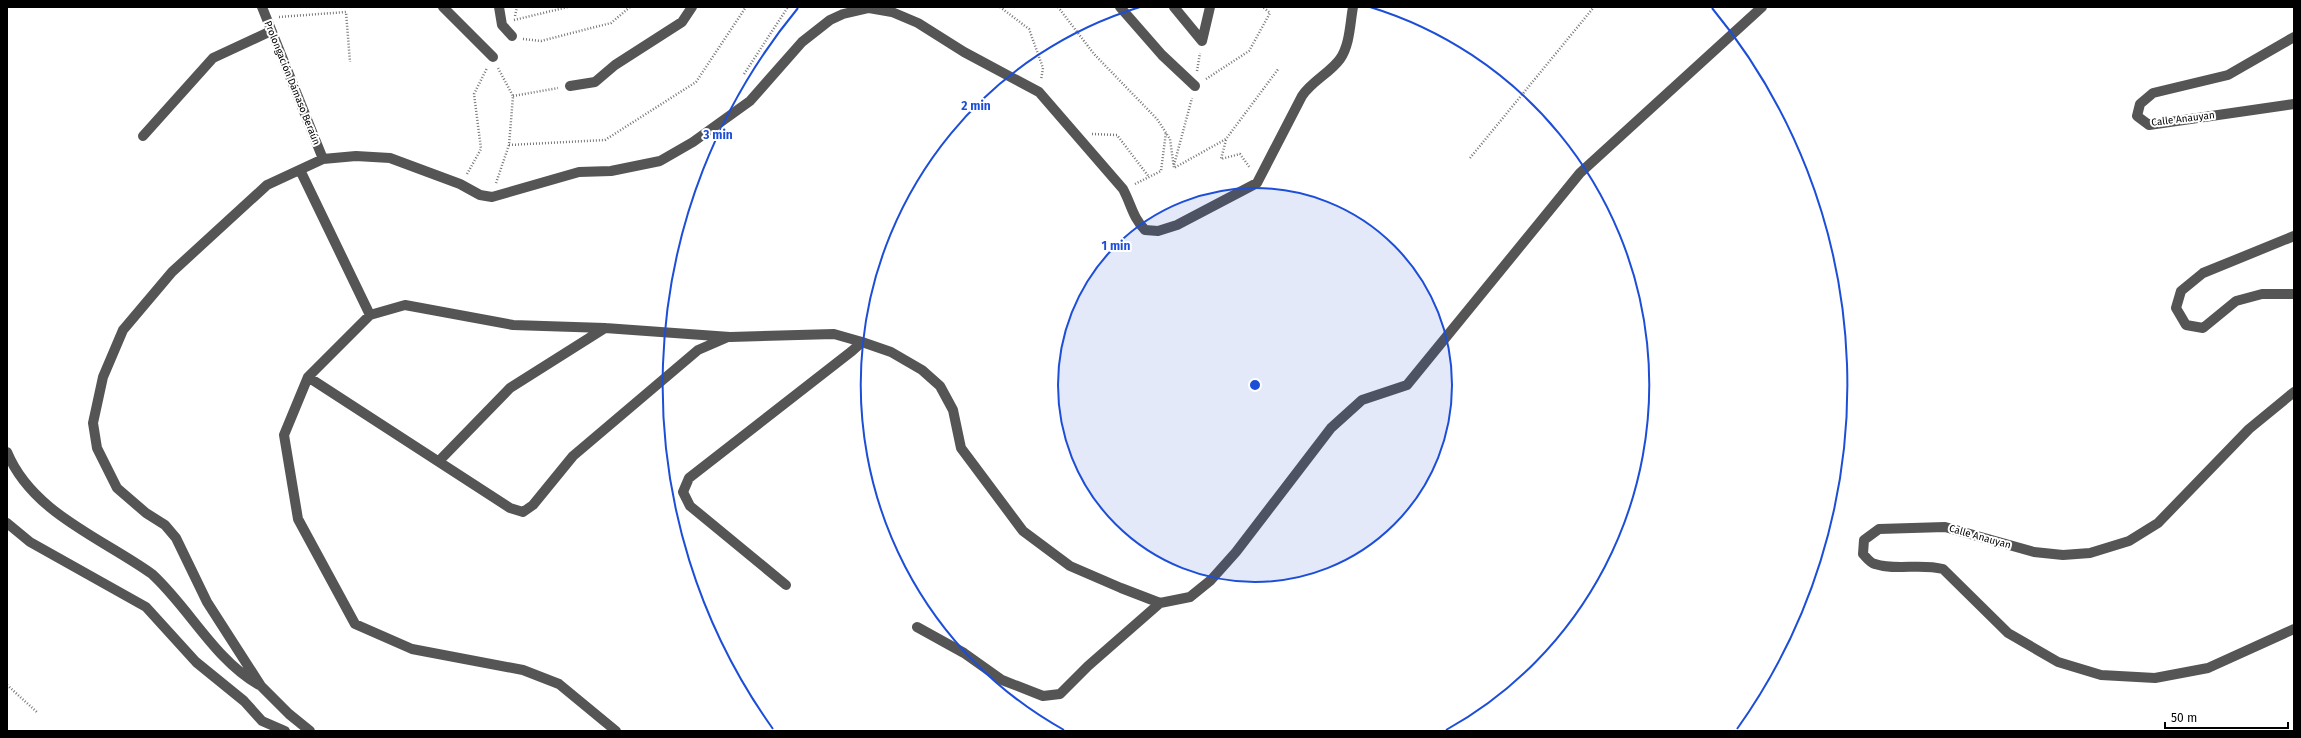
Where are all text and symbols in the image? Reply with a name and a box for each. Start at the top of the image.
street label: Prolongación Dámaso Beraún [262,19,323,147]
text: 2 min [961,99,991,113]
street label: Calle Anauyan [2151,109,2215,129]
text: 3 min [702,128,733,142]
text: 1 min [1102,239,1130,253]
centre of rings [1248,378,1262,392]
street label: Calle Anauyan [1948,522,2012,552]
scale bar [2165,704,2288,730]
text: 50 m [2171,711,2197,725]

